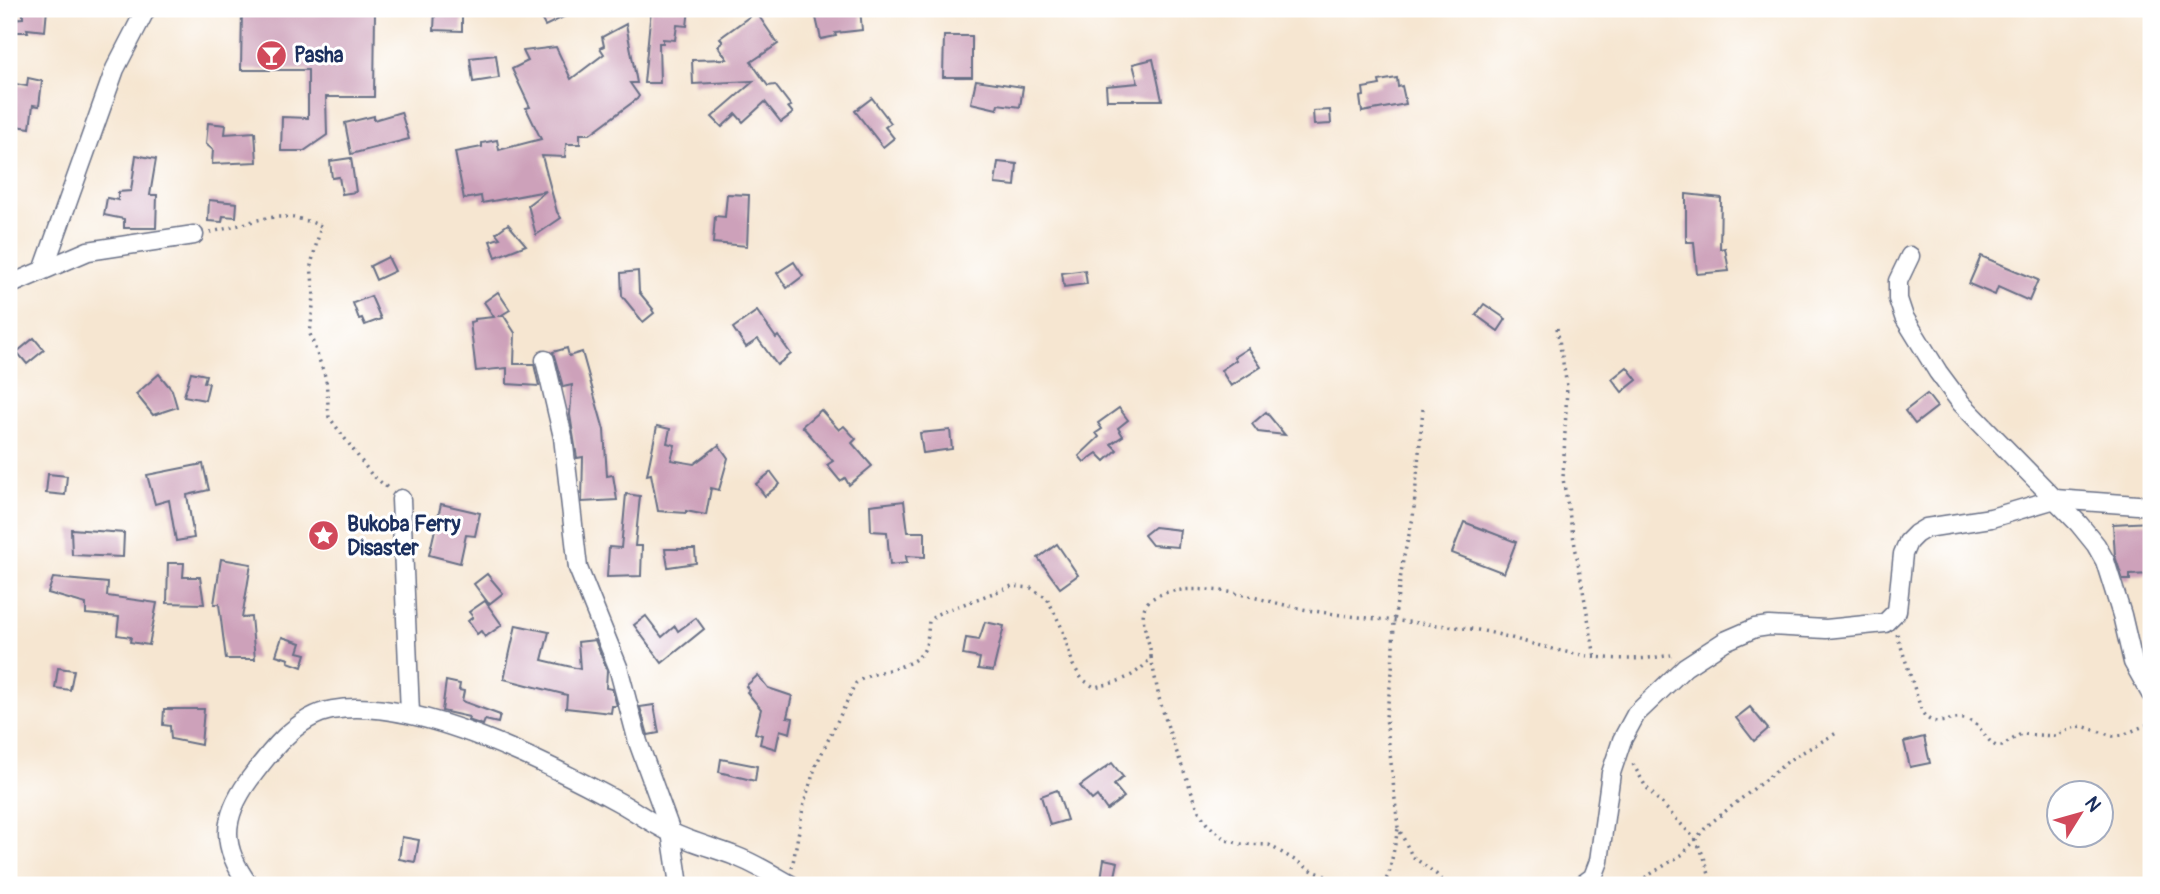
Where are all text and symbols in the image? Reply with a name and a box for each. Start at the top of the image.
bar icon: Pasha [254,38,288,72]
place label: Pasha [294,42,344,69]
place label: Bukoba Ferry Disaster [347,511,460,562]
place icon: Bukoba Ferry Disaster [307,519,341,553]
north arrow [2044,778,2114,848]
text: N [2079,792,2106,817]

